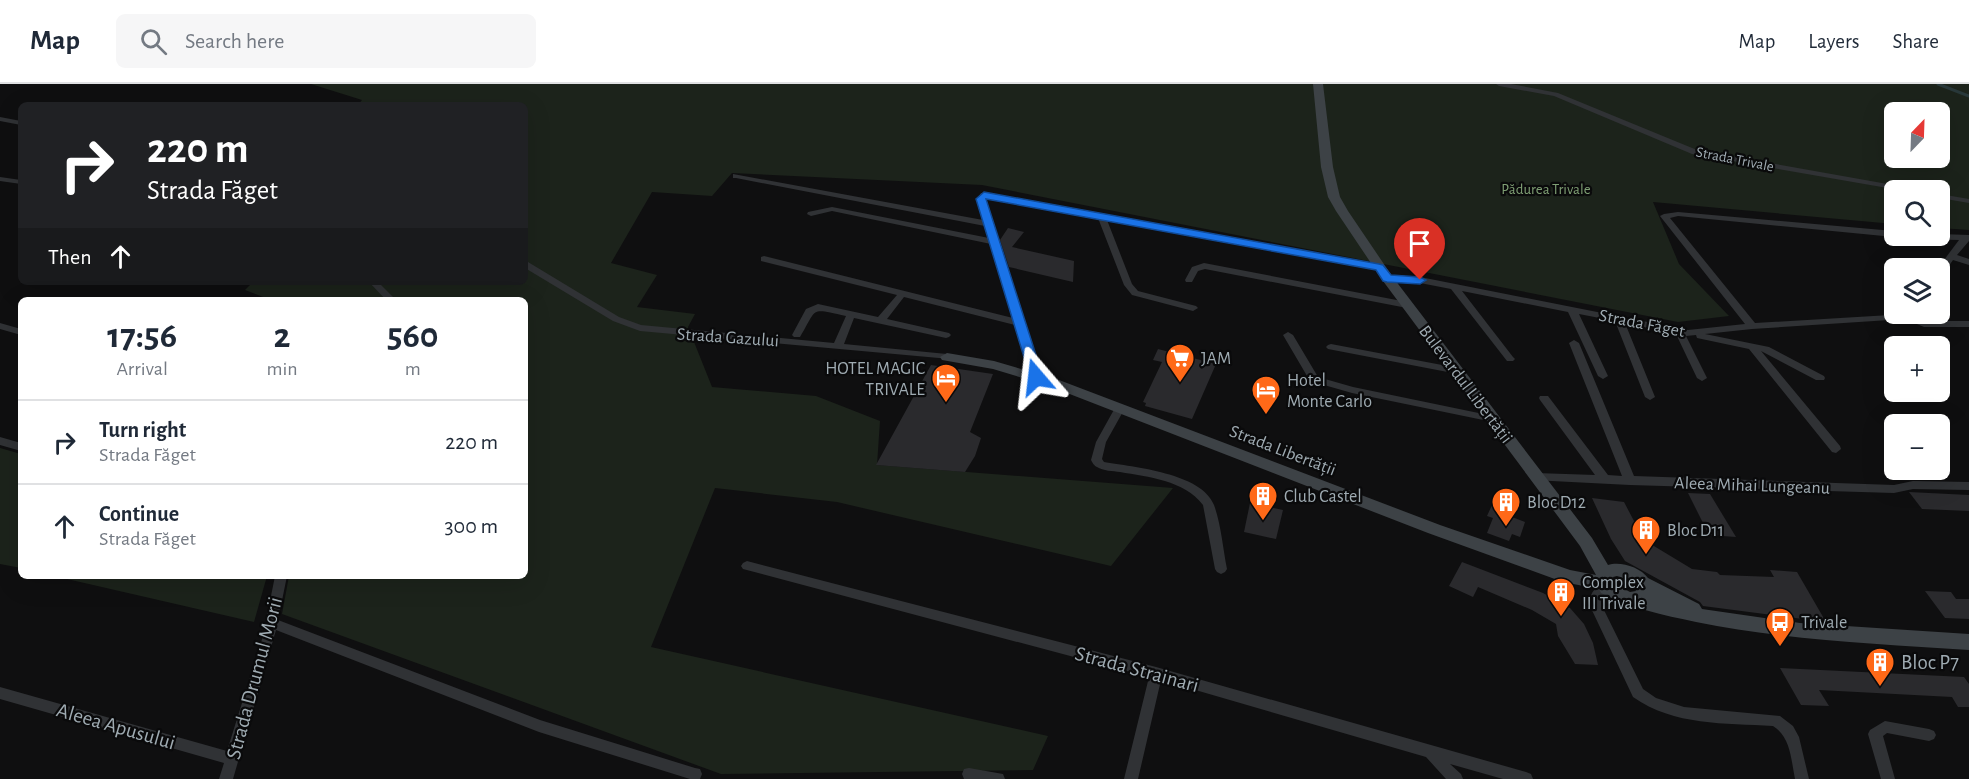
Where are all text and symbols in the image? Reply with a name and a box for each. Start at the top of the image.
search box [116,14,536,68]
icon: search [137,25,170,58]
text: Map [30,27,80,55]
text: Search here [185,30,284,52]
text: Map [1739,31,1775,52]
text: Layers [1808,31,1859,52]
text: Share [1892,31,1939,52]
north arrow [1884,102,1950,168]
map controls [1884,102,1950,480]
icon: right [48,126,126,204]
text: 220 m [147,128,249,170]
street label: Strada Trivale [1695,145,1775,174]
text: Strada Făget [147,177,278,204]
button: search [1884,180,1950,246]
park label: Pădurea Trivale [1501,182,1591,197]
pin [1394,218,1445,280]
icon: arrive [1403,227,1436,260]
icon: ahead [104,240,137,273]
text: Then [48,246,92,268]
button: layers [1884,258,1950,324]
street label: Strada Făget [1597,307,1687,341]
text: 17:56 [107,318,177,354]
text: 2 [273,318,290,354]
text: 560 [387,318,439,354]
street label: Bulevardul Libertății [1414,322,1515,448]
street label: Strada Gazului [676,325,780,351]
button: + [1884,336,1950,402]
supermarket icon: JAM [1164,342,1196,384]
position arrow [1004,345,1068,409]
place label: JAM [1201,350,1231,368]
text: Arrival [116,359,168,379]
text: min [266,359,298,379]
text: m [405,359,421,379]
place label: HOTEL MAGIC TRIVALE [825,360,925,399]
hotel icon: HOTEL MAGIC TRIVALE [930,362,962,404]
place label: Hotel Monte Carlo [1287,372,1372,411]
hotel icon: Hotel Monte Carlo [1250,374,1282,416]
button: − [1884,414,1950,480]
text: Turn right [99,419,186,441]
street label: Strada Libertății [1227,422,1338,480]
icon: right [48,426,81,459]
text: 220 m [445,431,498,453]
text: Strada Făget [99,445,196,465]
street label: Aleea Mihai Lungeanu [1674,474,1830,498]
building icon: Club Castel [1247,480,1279,522]
building icon: Bloc D12 [1490,486,1522,528]
place label: Club Castel [1284,488,1362,506]
place label: Bloc D12 [1527,494,1586,512]
text: Continue [99,503,179,525]
icon: ahead [48,510,81,543]
building icon: Bloc D11 [1630,514,1662,556]
text: 300 m [444,515,498,537]
place label: Bloc D11 [1667,522,1724,540]
text: Strada Făget [99,529,196,549]
place label: Complex III Trivale [1582,574,1646,613]
building icon: Complex III Trivale [1545,576,1577,618]
street label: Strada Drumul Morii [223,595,286,762]
bus stop icon: Trivale [1764,606,1796,648]
place label: Trivale [1801,614,1847,632]
street label: Strada Strainari [1073,643,1201,696]
building icon: Bloc P7 [1864,646,1896,688]
place label: Bloc P7 [1901,652,1959,673]
street label: Aleea Apusului [54,700,178,753]

